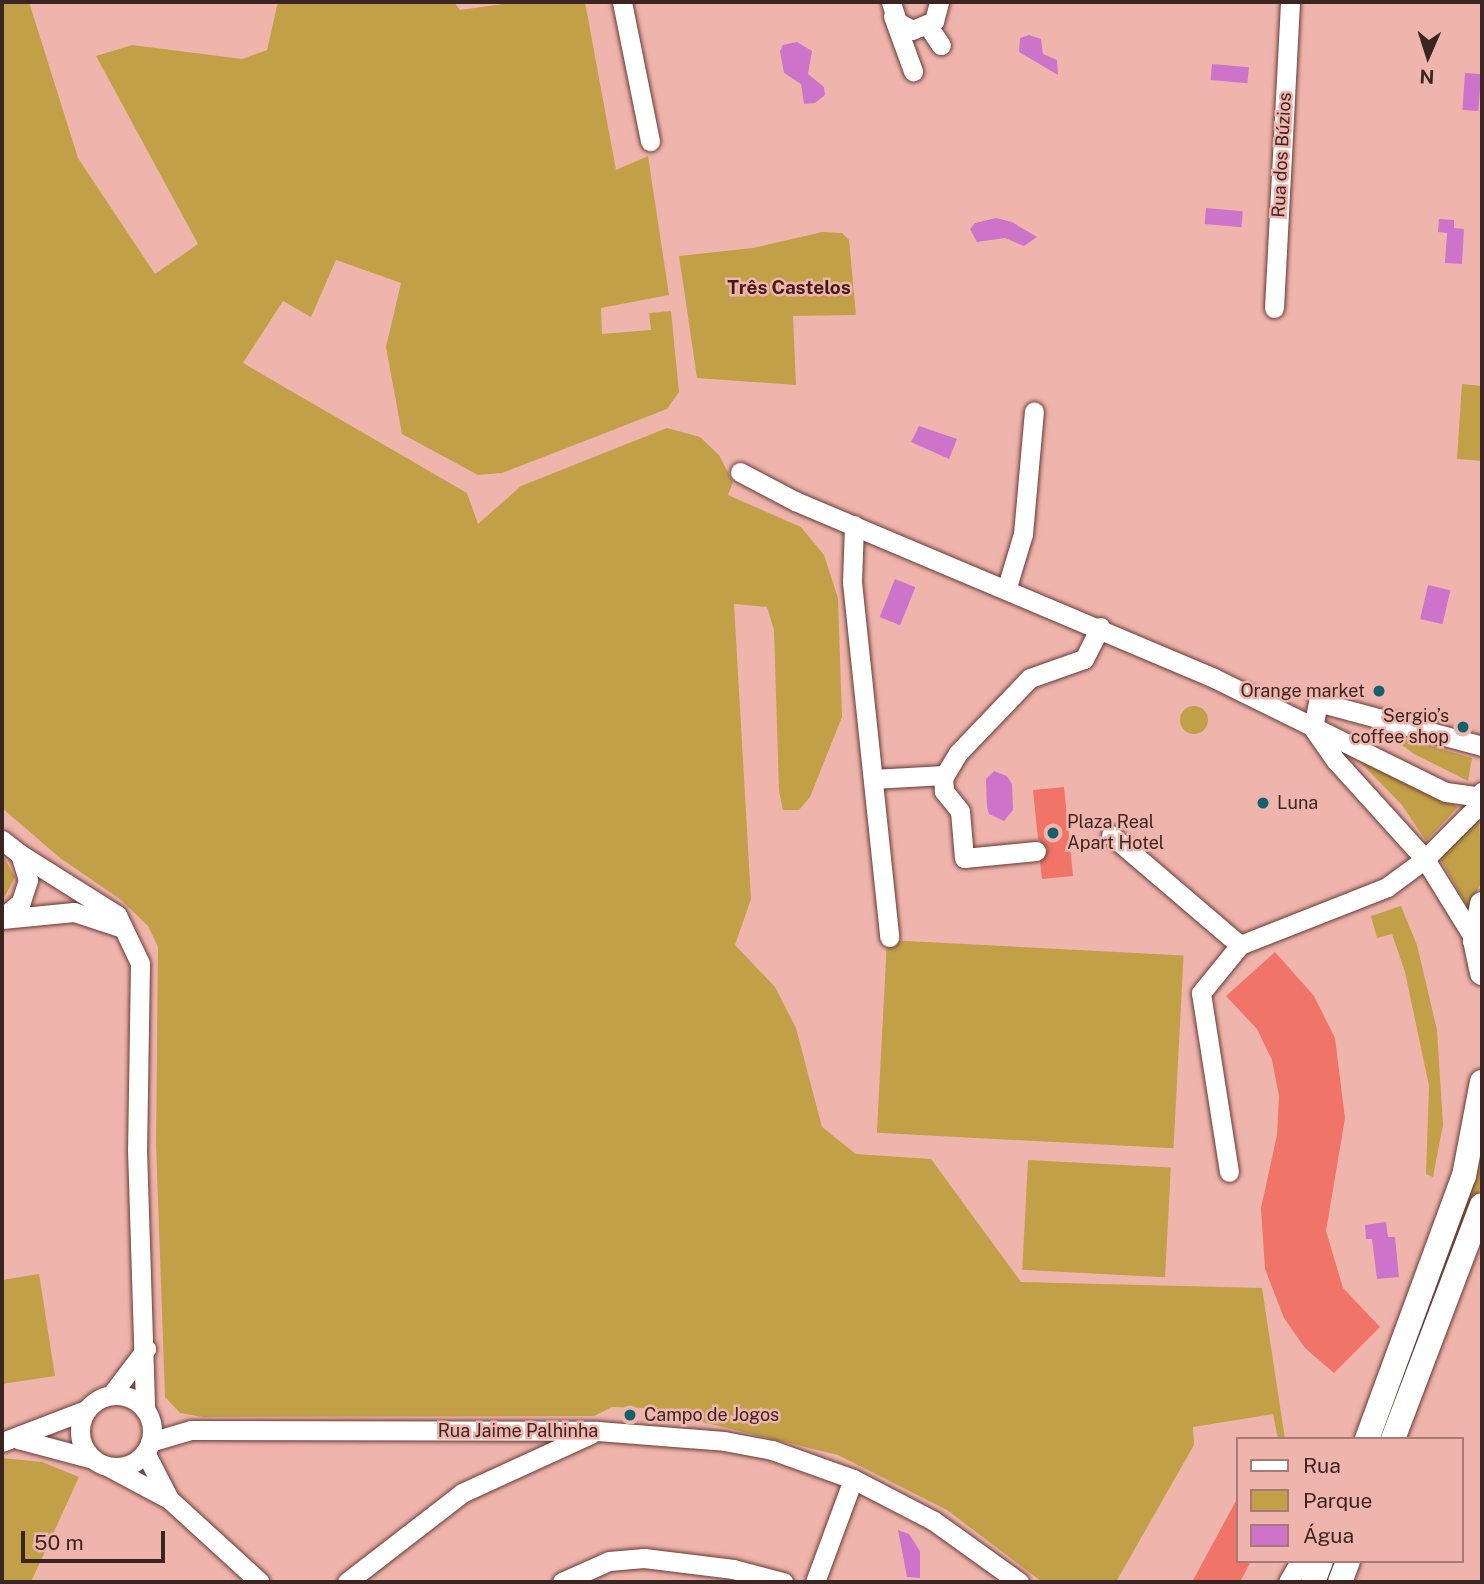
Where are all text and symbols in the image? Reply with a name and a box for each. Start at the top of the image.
north arrow [1393,21,1463,91]
text: N [1419,66,1435,88]
street label: Rua dos Búzios [1268,92,1296,218]
district label: Três Castelos [727,277,851,299]
place label: Orange market [1240,680,1365,702]
marker: Orange market [1371,683,1387,699]
place label: Sergio’s coffee shop [1351,706,1449,748]
marker: Sergio’s coffee shop [1455,719,1471,735]
place label: Luna [1277,792,1318,814]
marker: Luna [1255,795,1271,811]
place label: Plaza Real Apart Hotel [1067,812,1164,854]
marker: Plaza Real Apart Hotel [1045,825,1061,841]
place label: Campo de Jogos [644,1404,780,1426]
marker: Campo de Jogos [622,1407,638,1423]
street label: Rua Jaime Palhinha [438,1420,598,1442]
legend [1236,1437,1463,1563]
text: Rua [1303,1453,1341,1478]
text: Parque [1303,1488,1372,1513]
scale bar [24,1518,168,1562]
text: Água [1303,1523,1354,1548]
text: 50 m [34,1530,84,1555]

